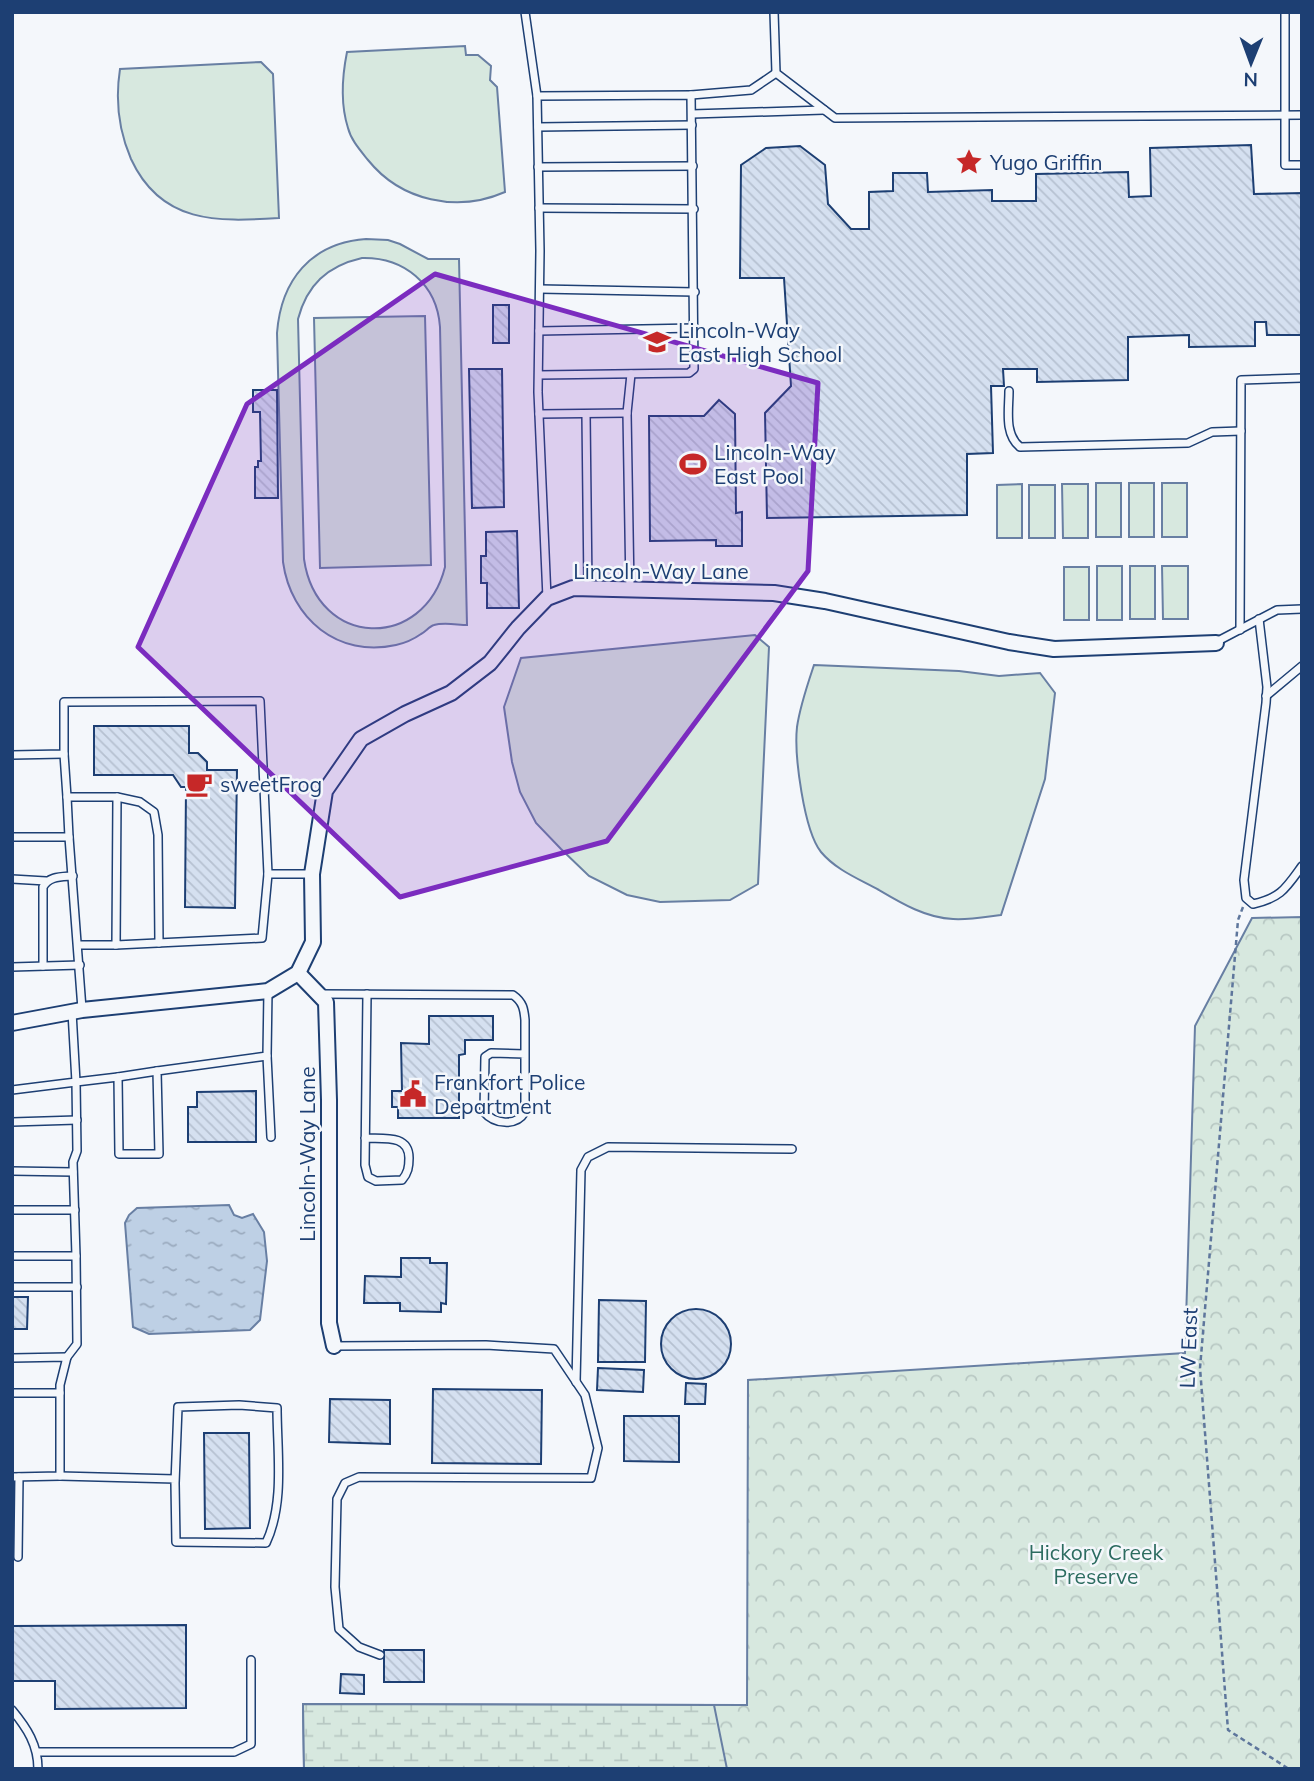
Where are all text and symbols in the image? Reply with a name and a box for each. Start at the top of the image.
north arrow [1216,28,1286,98]
text: N [1243,68,1258,92]
place icon: Yugo Griffin [954,147,984,177]
place label: Yugo Griffin [989,149,1103,175]
place label: Lincoln-Way East High School [678,317,842,367]
school or university icon: Lincoln-Way East High School [642,327,672,357]
place label: Lincoln-Way East Pool [714,439,836,489]
sports icon: Lincoln-Way East Pool [678,449,708,479]
street label: Lincoln-Way Lane [573,558,749,584]
cafe icon: sweetFrog [184,769,214,799]
place label: sweetFrog [220,771,322,797]
street label: Lincoln-Way Lane [294,1066,320,1242]
place label: Frankfort Police Department [434,1069,585,1119]
public building icon: Frankfort Police Department [398,1079,428,1109]
street label: LW East [1174,1307,1202,1389]
park label: Hickory Creek Preserve [1029,1539,1163,1589]

